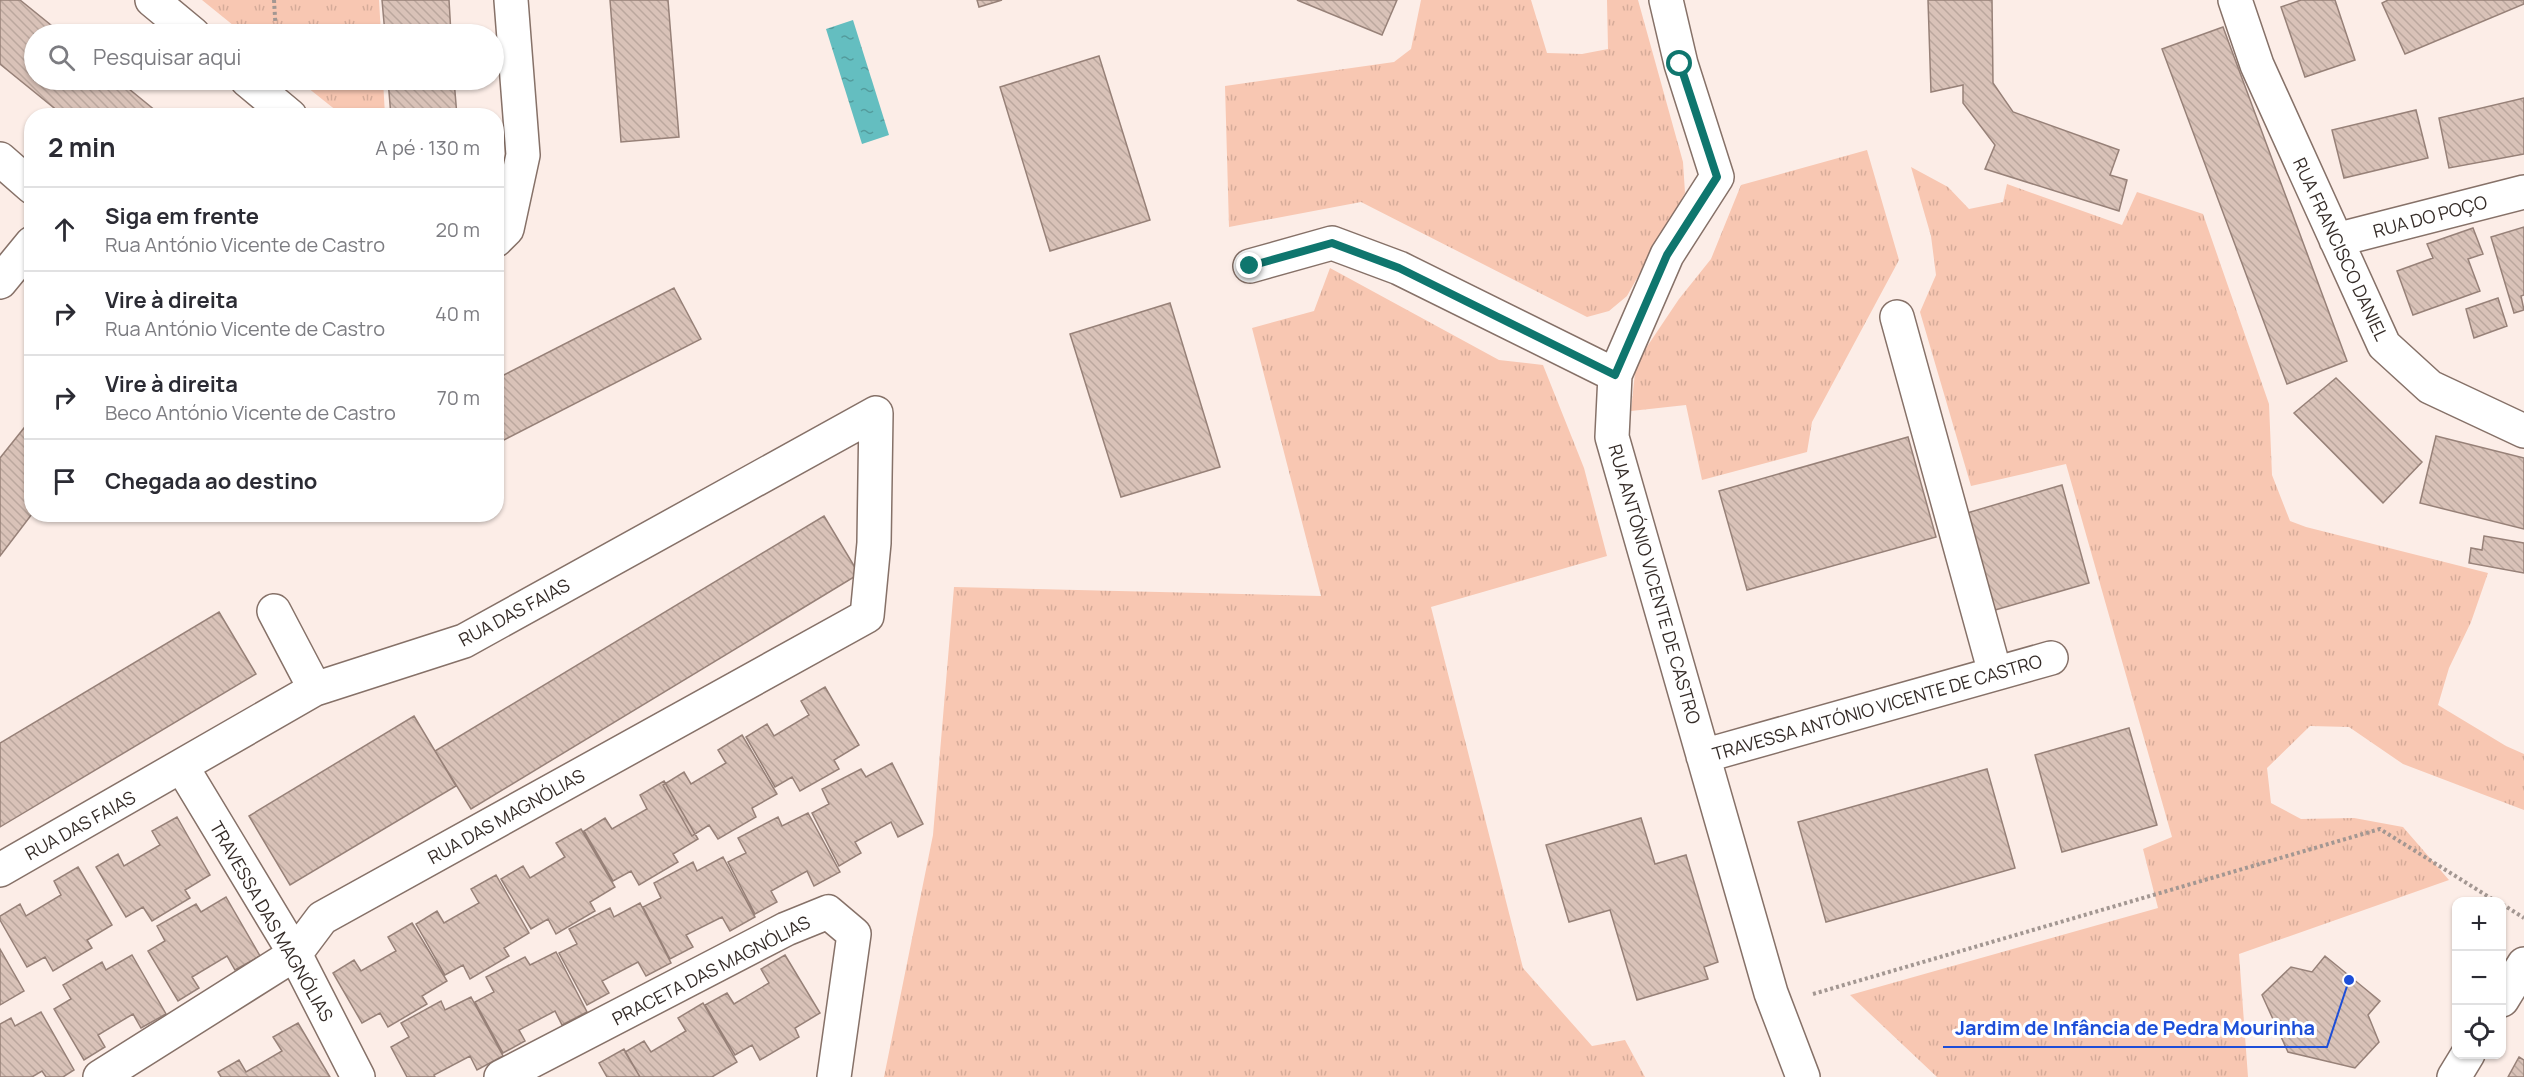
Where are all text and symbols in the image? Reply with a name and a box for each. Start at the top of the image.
search box [24,24,504,90]
icon: search [45,41,78,74]
text: Pesquisar aqui [93,42,241,72]
route start [1666,50,1692,76]
text: 2 min [48,129,116,165]
text: A pé · 130 m [375,134,480,161]
street label: RUA FRANCISCO DANIEL [2288,154,2394,344]
street label: RUA DO POÇO [2370,189,2490,243]
text: Siga em frente [105,201,259,231]
icon: ahead [48,213,81,246]
text: 20 m [435,216,480,243]
text: Rua António Vicente de Castro [105,231,385,258]
route end [1236,252,1262,278]
text: Vire à direita [105,285,238,315]
icon: right [48,297,81,330]
text: 40 m [435,300,480,327]
text: Rua António Vicente de Castro [105,315,385,342]
text: Vire à direita [105,369,238,399]
icon: right [48,381,81,414]
text: 70 m [437,384,480,411]
text: Beco António Vicente de Castro [105,399,396,426]
street label: RUA ANTÓNIO VICENTE DE CASTRO [1604,441,1706,727]
icon: arrive [48,465,81,498]
text: Chegada ao destino [105,466,317,496]
street label: RUA DAS FAIAS [454,573,574,651]
street label: TRAVESSA ANTÓNIO VICENTE DE CASTRO [1709,648,2045,766]
street label: RUA DAS MAGNÓLIAS [423,763,589,869]
street label: RUA DAS FAIAS [21,785,139,865]
street label: TRAVESSA DAS MAGNÓLIAS [205,816,339,1026]
map controls [2452,897,2506,1059]
button: + [2452,897,2506,951]
street label: PRACETA DAS MAGNÓLIAS [608,910,814,1030]
button: − [2452,951,2506,1005]
button: locate [2452,1005,2506,1059]
callout: Jardim de Infância de Pedra Mourinha [1943,1009,2327,1047]
text: Jardim de Infância de Pedra Mourinha [1955,1014,2315,1041]

